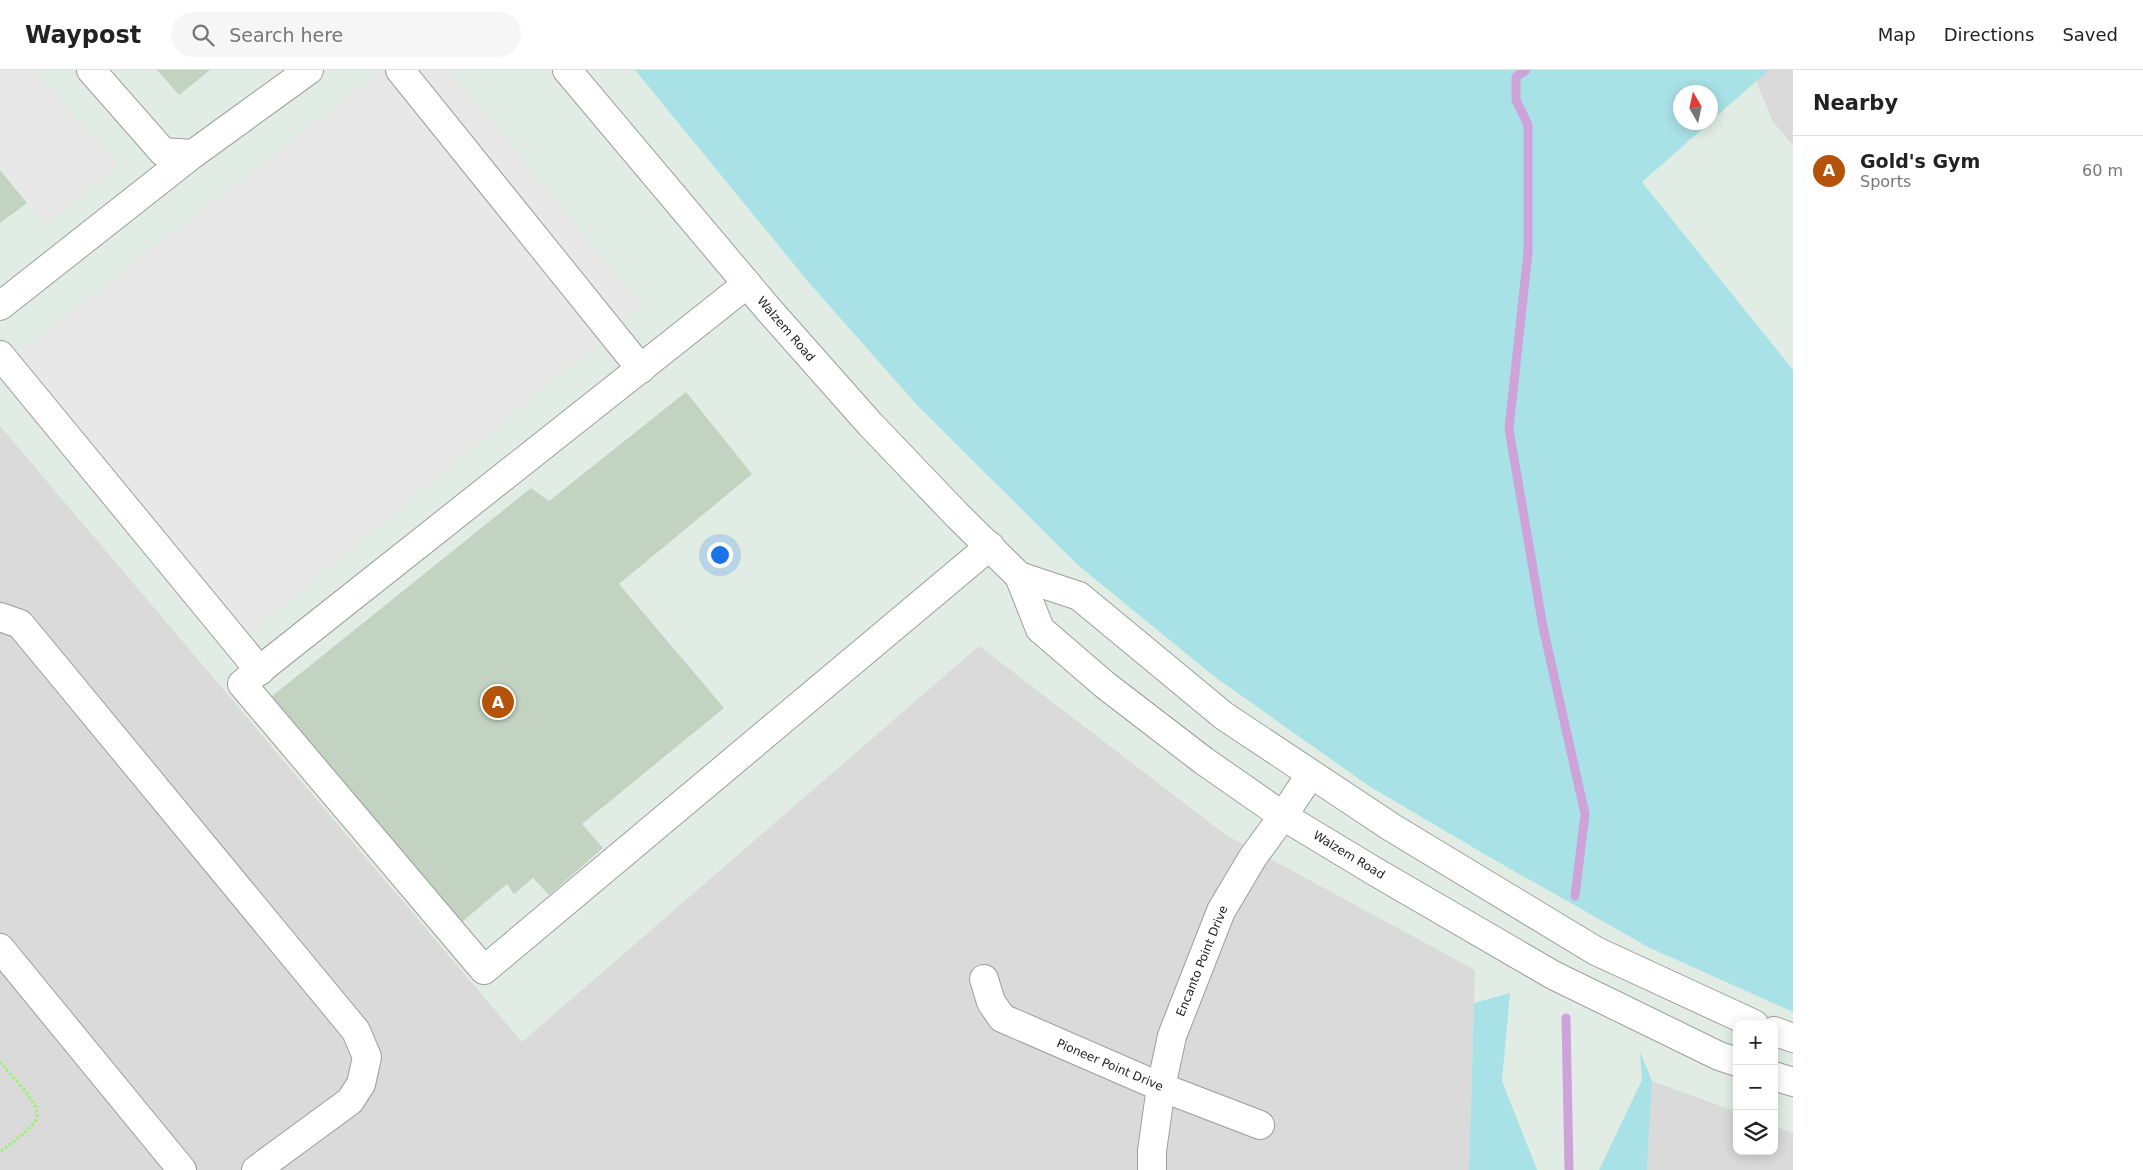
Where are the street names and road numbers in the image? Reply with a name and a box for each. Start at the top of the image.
street label: Walzem Road [754,294,818,364]
street label: Walzem Road [1311,828,1387,882]
street label: Encanto Point Drive [1173,904,1231,1018]
street label: Pioneer Point Drive [1055,1036,1165,1094]

